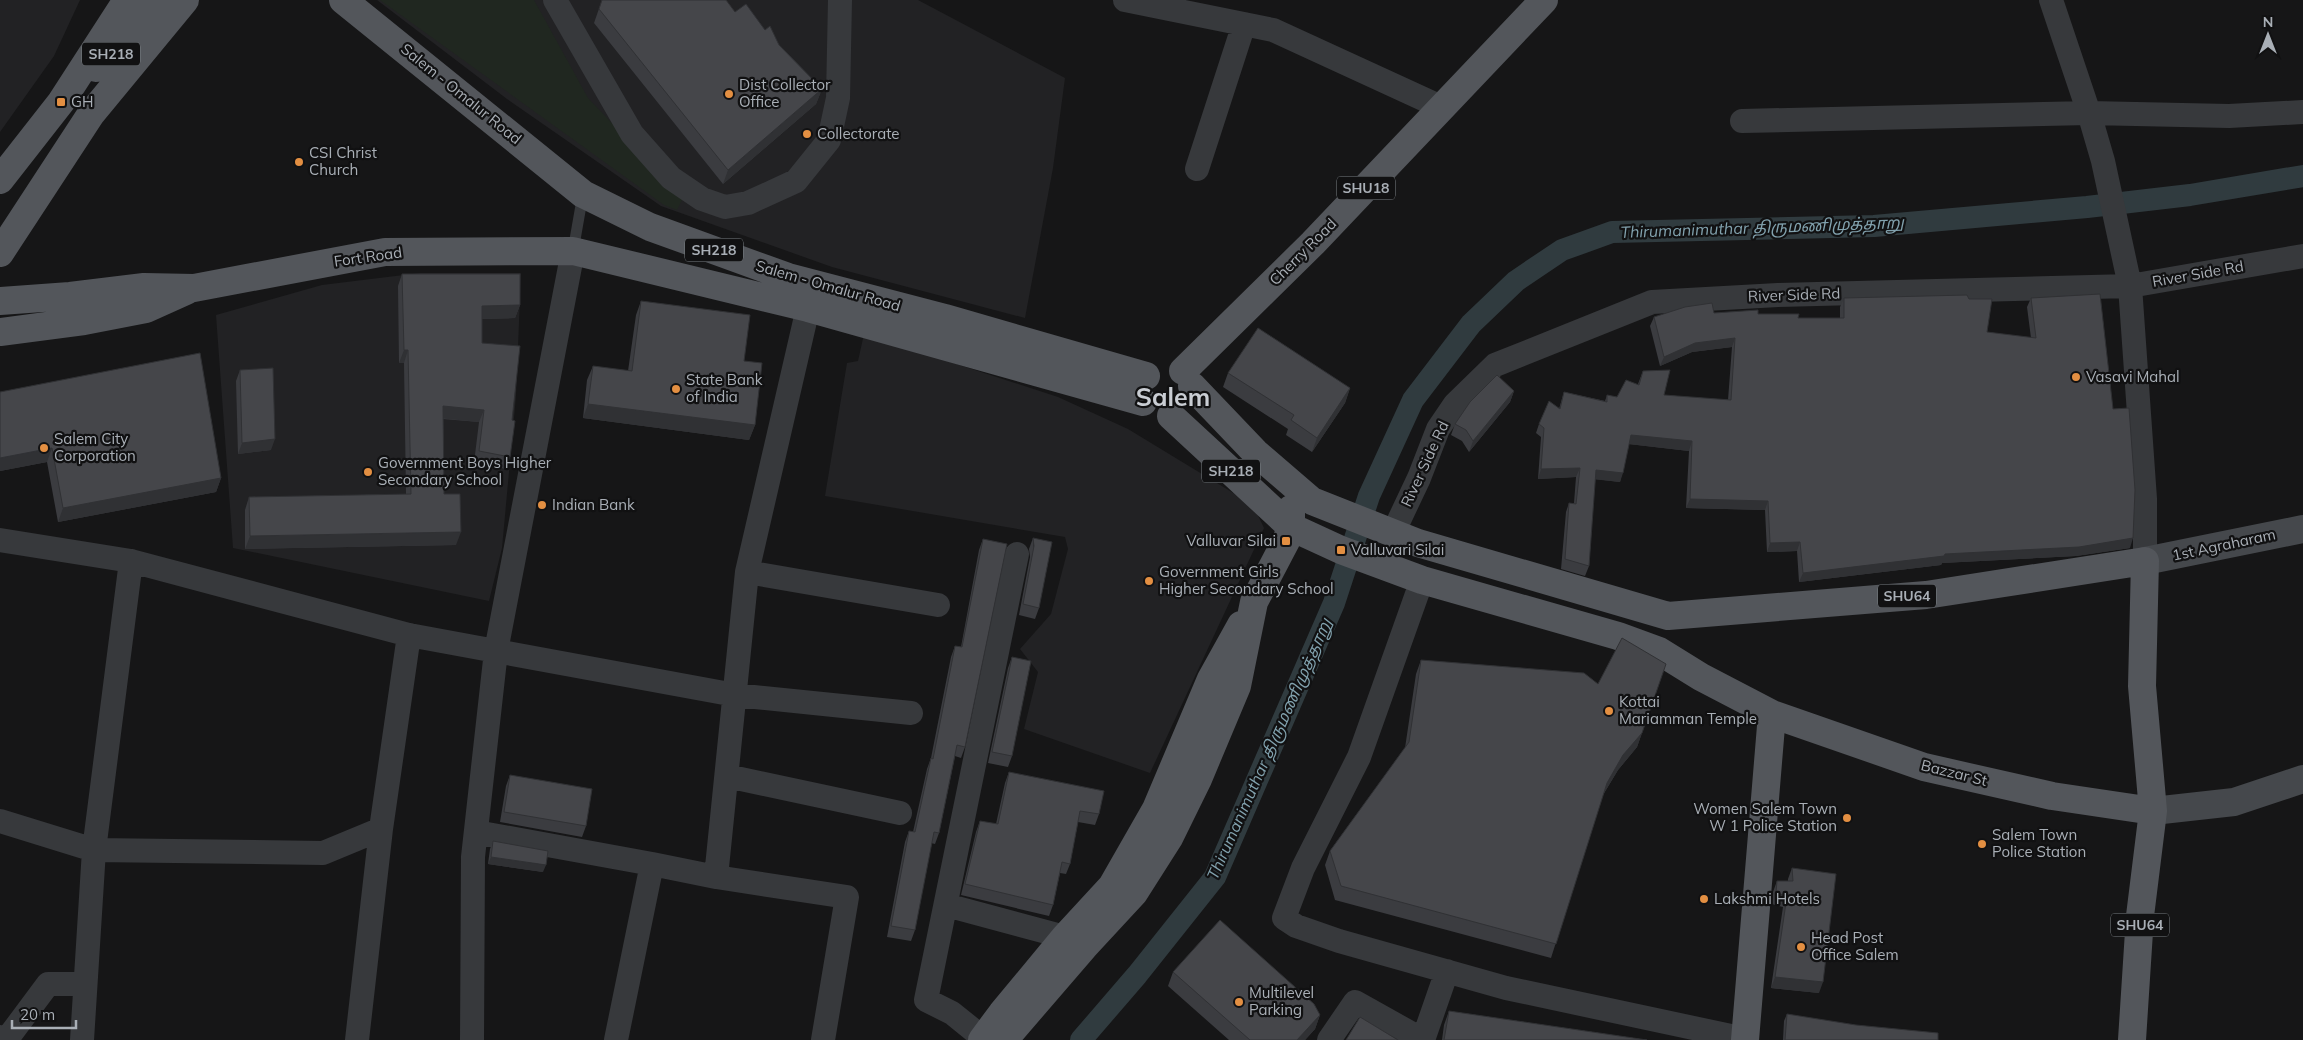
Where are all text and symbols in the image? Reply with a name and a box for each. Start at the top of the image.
north arrow [2243,10,2293,60]
text: N [2263,13,2273,31]
street label: Salem - Omalur Road [397,39,525,148]
road number: SH218 [82,42,140,66]
place label: Dist Collector Office [739,75,831,111]
marker: Dist Collector Office [723,88,735,100]
place label: GH [71,92,93,111]
marker: GH [55,96,67,108]
place label: Collectorate [817,124,899,143]
marker: Collectorate [801,128,813,140]
place label: CSI Christ Church [309,143,377,179]
marker: CSI Christ Church [293,156,305,168]
road number: SHU18 [1337,177,1395,200]
water label: Thirumanimuthar திருமணிமுத்தாறு [1620,212,1905,244]
street label: Cherry Road [1265,214,1340,289]
road number: SH218 [685,238,743,262]
street label: Fort Road [333,242,403,271]
street label: Salem - Omalur Road [754,256,903,315]
street label: River Side Rd [2151,256,2245,291]
street label: River Side Rd [1747,283,1841,306]
place label: Vasavi Mahal [2086,367,2180,386]
place label: State Bank of India [686,370,763,406]
marker: Vasavi Mahal [2070,371,2082,383]
district label: Salem [1136,381,1210,412]
marker: State Bank of India [670,383,682,395]
street label: River Side Rd [1396,418,1453,510]
place label: Salem City Corporation [54,429,136,465]
marker: Salem City Corporation [38,442,50,454]
place label: Government Boys Higher Secondary School [378,453,552,489]
road number: SH218 [1202,460,1260,482]
marker: Government Boys Higher Secondary School [362,466,374,478]
place label: Indian Bank [552,495,635,514]
marker: Indian Bank [536,499,548,511]
street label: 1st Agraharam [2170,524,2277,565]
place label: Valluvar Silai [1186,531,1276,550]
marker: Valluvar Silai [1280,535,1292,547]
place label: Valluvari Silai [1351,540,1444,559]
marker: Valluvari Silai [1335,544,1347,556]
place label: Government Girls Higher Secondary School [1159,562,1334,598]
marker: Government Girls Higher Secondary School [1143,575,1155,587]
road number: SHU64 [1878,584,1936,608]
water label: Thirumanimuthar திருமணிமுத்தாறு [1202,615,1338,883]
place label: Kottai Mariamman Temple [1619,692,1757,728]
marker: Kottai Mariamman Temple [1603,705,1615,717]
street label: Bazzar St [1919,755,1989,790]
place label: Women Salem Town W 1 Police Station [1693,799,1837,835]
marker: Women Salem Town W 1 Police Station [1841,812,1853,824]
place label: Salem Town Police Station [1992,825,2086,861]
marker: Salem Town Police Station [1976,838,1988,850]
place label: Lakshmi Hotels [1714,889,1820,908]
marker: Lakshmi Hotels [1698,893,1710,905]
road number: SHU64 [2111,914,2169,936]
place label: Head Post Office Salem [1811,928,1899,964]
marker: Head Post Office Salem [1795,941,1807,953]
place label: Multilevel Parking [1249,983,1314,1019]
marker: Multilevel Parking [1233,996,1245,1008]
scale bar [12,998,76,1030]
text: 20 m [20,1005,55,1024]

